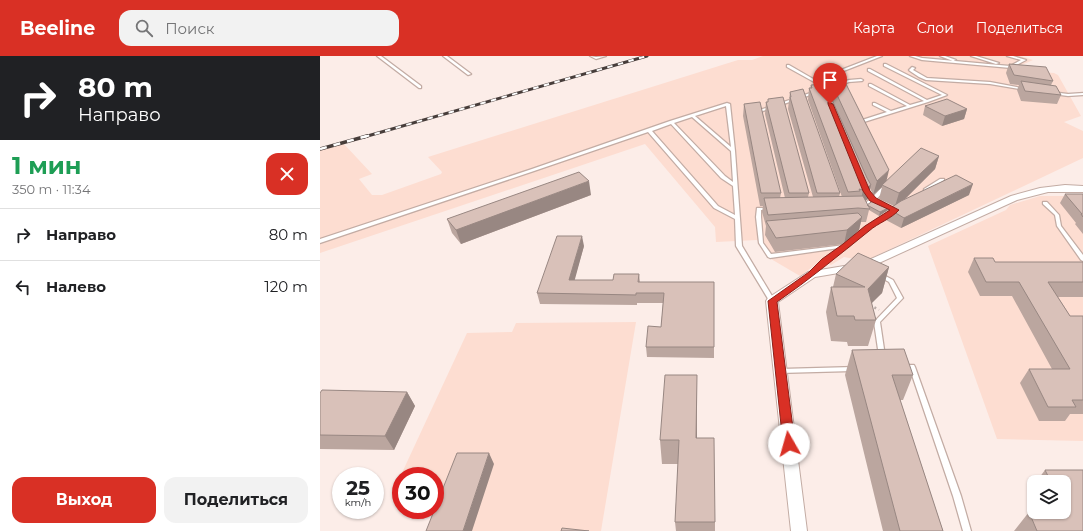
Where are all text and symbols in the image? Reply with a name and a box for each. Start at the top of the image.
search box [119,10,399,46]
text: Beeline [20,17,95,40]
icon: search [133,17,155,39]
text: Поиск [165,19,215,38]
text: Карта [853,19,895,37]
text: Слои [917,19,954,37]
text: Поделиться [976,19,1063,37]
pin [813,63,847,104]
icon: arrive [819,69,841,91]
text: 80 m [78,70,153,104]
icon: right [12,72,64,124]
text: Направо [78,104,161,126]
text: 1 мин [12,151,81,180]
button: close [266,153,308,195]
text: 350 m · 11:34 [12,181,91,197]
icon: right [12,224,34,246]
text: Направо [46,225,116,244]
text: 80 m [269,225,308,244]
icon: left [12,276,34,298]
text: Налево [46,277,106,296]
text: 120 m [264,277,308,296]
position arrow [768,423,810,465]
speed limit sign: 30 [392,467,444,519]
map controls [1027,475,1071,519]
button: layers [1027,475,1071,519]
text: 25 [346,476,370,500]
button: Выход [12,477,156,523]
button: Поделиться [164,477,308,523]
text: km/h [345,496,371,509]

